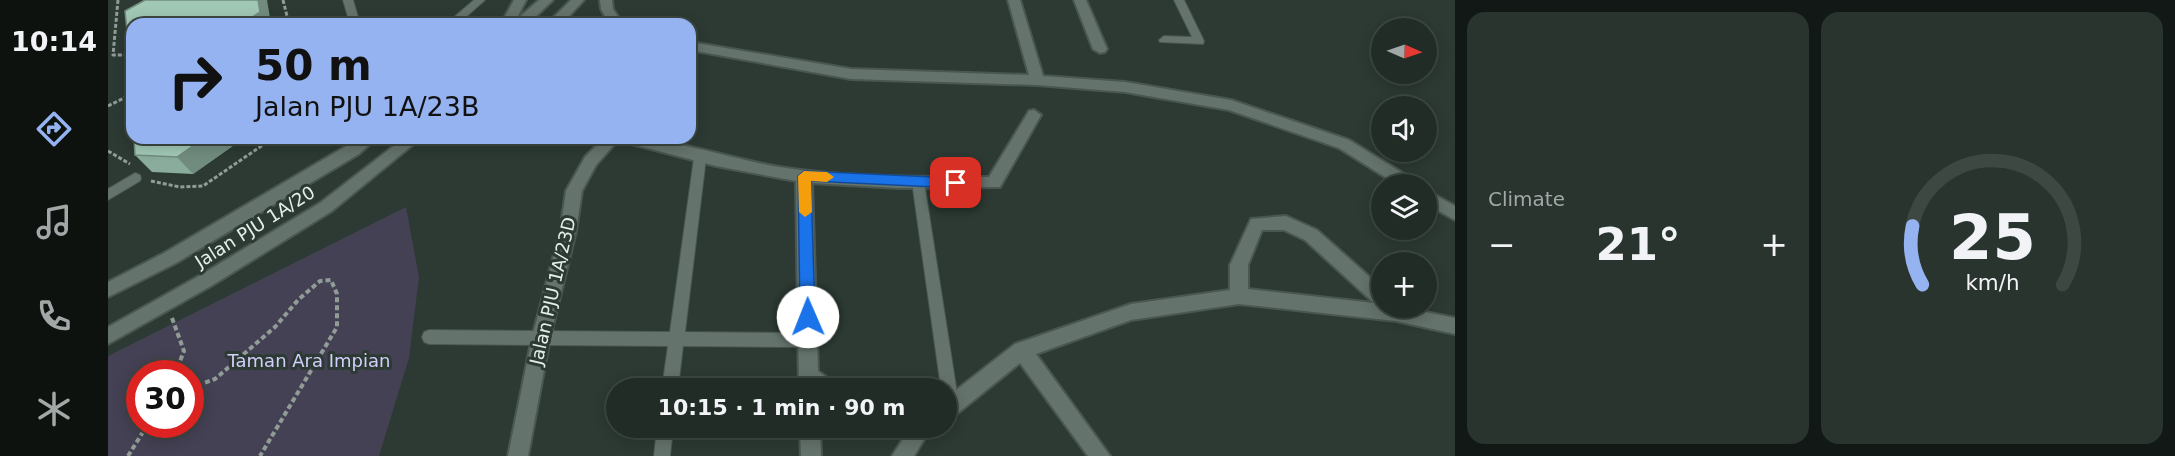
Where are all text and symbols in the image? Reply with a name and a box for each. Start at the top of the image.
north arrow [1371,18,1437,84]
map controls [1371,18,1437,318]
text: 10:14 [11,26,97,57]
text: 50 m [255,41,372,90]
icon: right [156,42,234,120]
text: Jalan PJU 1A/23B [255,91,479,122]
button: sound [1371,96,1437,162]
icon: directions [33,108,75,150]
pin [930,157,981,208]
icon: arrive [939,166,972,199]
button: layers [1371,174,1437,240]
street label: Jalan PJU 1A/20 [190,181,319,272]
text: Climate [1488,187,1565,211]
icon: music [33,201,75,243]
text: 25 [1949,201,2035,274]
street label: Jalan PJU 1A/23D [525,215,580,368]
text: 21° [1595,218,1681,271]
text: − [1488,225,1516,264]
text: + [1760,225,1788,264]
button: + [1371,252,1437,318]
text: km/h [1965,270,2019,295]
position arrow [776,285,840,349]
icon: phone [33,295,75,337]
park label: Taman Ara Impian [227,350,390,371]
speed limit sign: 30 [126,360,204,438]
icon: climate [33,388,75,430]
text: 10:15 · 1 min · 90 m [658,395,905,420]

